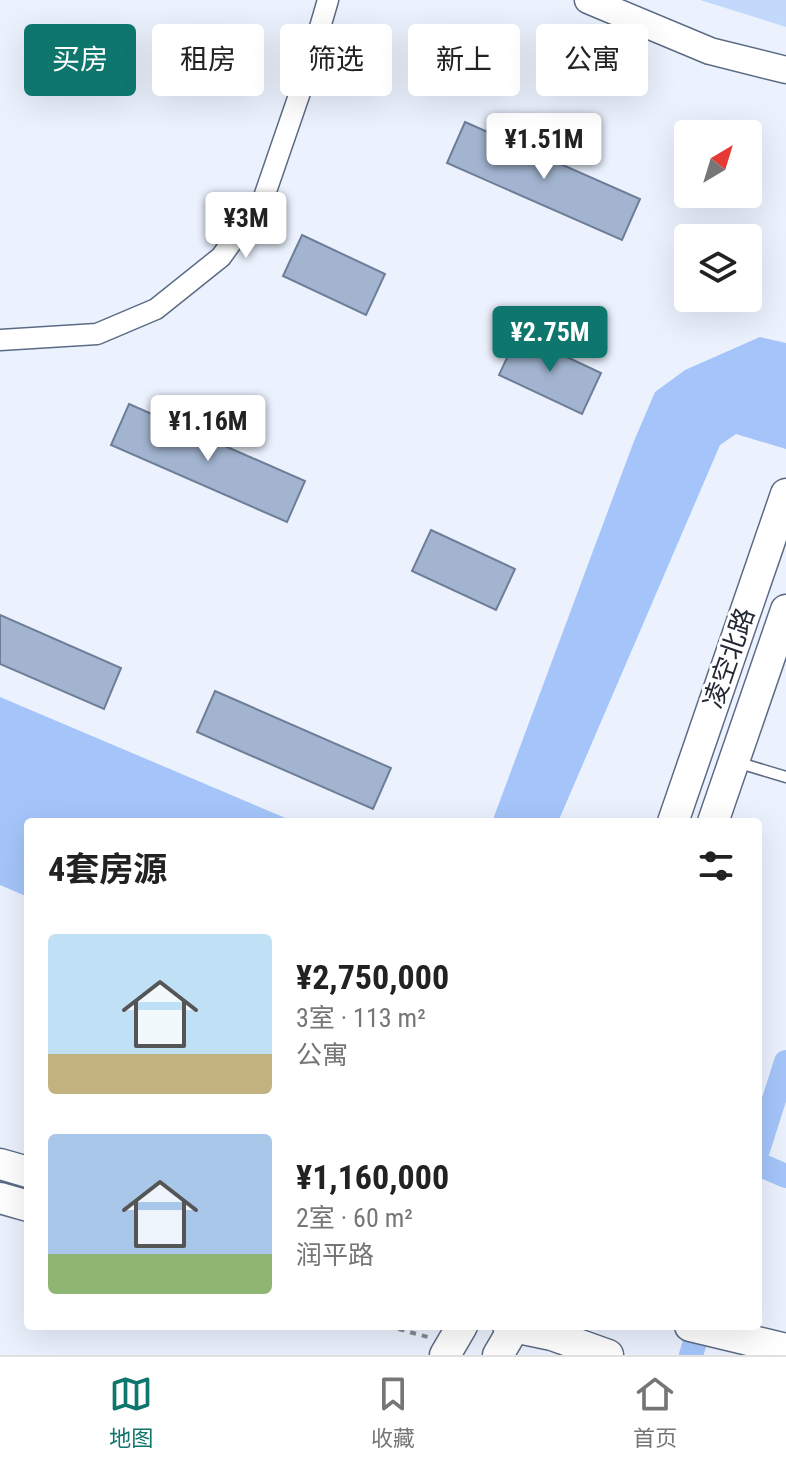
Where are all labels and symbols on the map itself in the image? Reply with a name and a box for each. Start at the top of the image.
pin: ¥1.51M [479,113,609,181]
north arrow [674,120,762,208]
pin: ¥3M [207,192,285,260]
pin: ¥2.75M [485,306,615,374]
pin: ¥1.16M [143,395,273,463]
street label: 凌空北路 [698,604,760,712]

